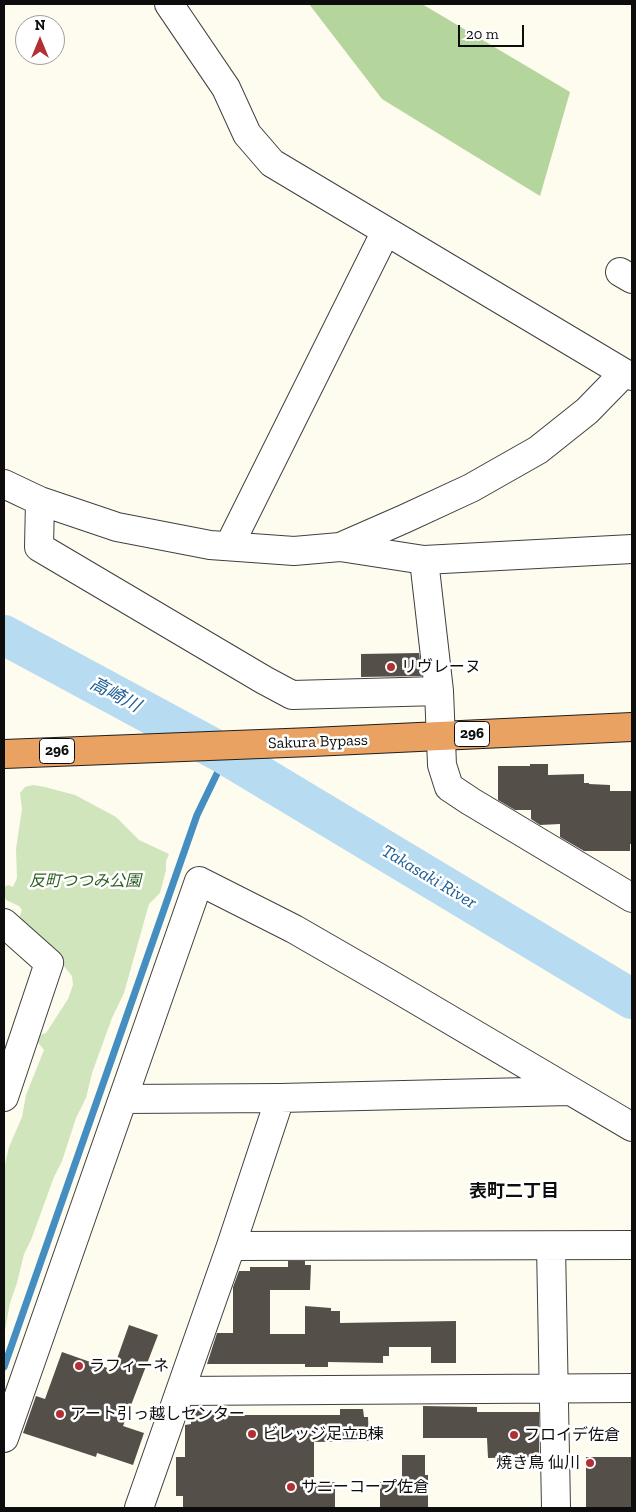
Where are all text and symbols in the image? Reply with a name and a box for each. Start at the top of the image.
north arrow [15,15,65,65]
scale bar [461,15,527,47]
text: N [35,17,45,34]
text: 20 m [466,25,499,43]
place label: リヴレーヌ [401,657,481,677]
marker: リヴレーヌ [385,661,397,673]
water label: 高崎川 [86,673,144,717]
road number: 296 [454,722,490,746]
street label: Sakura Bypass [268,731,368,753]
road number: 296 [40,738,74,764]
water label: Takasaki River [378,840,480,914]
park label: 反町つつみ公園 [29,871,141,891]
district label: 表町二丁目 [469,1181,559,1203]
place label: ラフィーネ [89,1356,169,1376]
marker: ラフィーネ [73,1360,85,1372]
place label: アート引っ越しセンター [70,1404,245,1424]
marker: アート引っ越しセンター [54,1408,66,1420]
place label: ビレッジ足立B棟 [262,1424,384,1444]
place label: フロイデ佐倉 [524,1425,620,1445]
marker: ビレッジ足立B棟 [246,1428,258,1440]
marker: フロイデ佐倉 [508,1429,520,1441]
place label: 焼き鳥 仙川 [496,1453,580,1473]
marker: 焼き鳥 仙川 [584,1457,596,1469]
place label: サニーコープ佐倉 [301,1477,429,1497]
marker: サニーコープ佐倉 [285,1481,297,1493]

